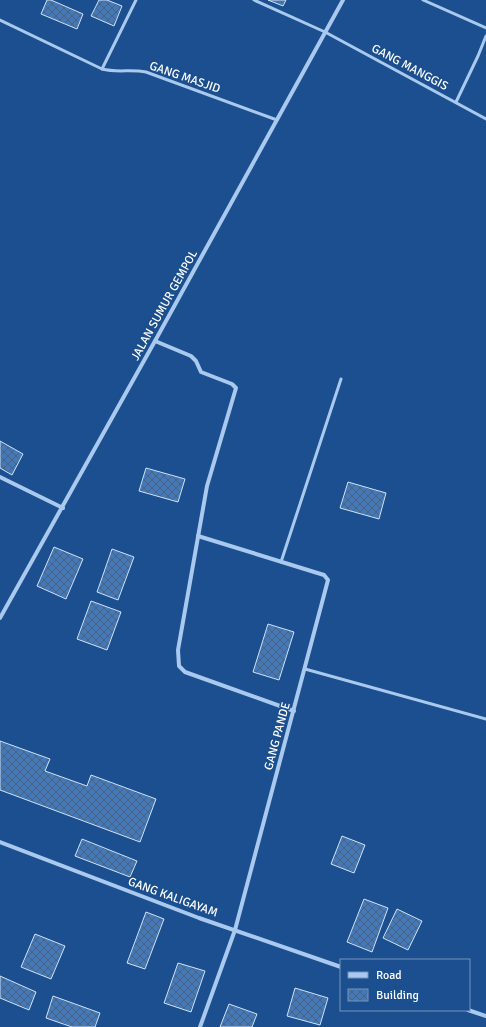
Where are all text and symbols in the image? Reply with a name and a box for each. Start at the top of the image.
street label: GANG MANGGIS [369,41,451,94]
street label: GANG MASJID [147,58,222,97]
street label: JALAN SUMUR GEMPOL [128,247,201,363]
street label: GANG PANDE [261,700,294,772]
street label: GANG KALIGAYAM [126,874,220,921]
legend [340,959,470,1011]
text: Road [376,968,402,983]
text: Building [376,988,419,1003]

